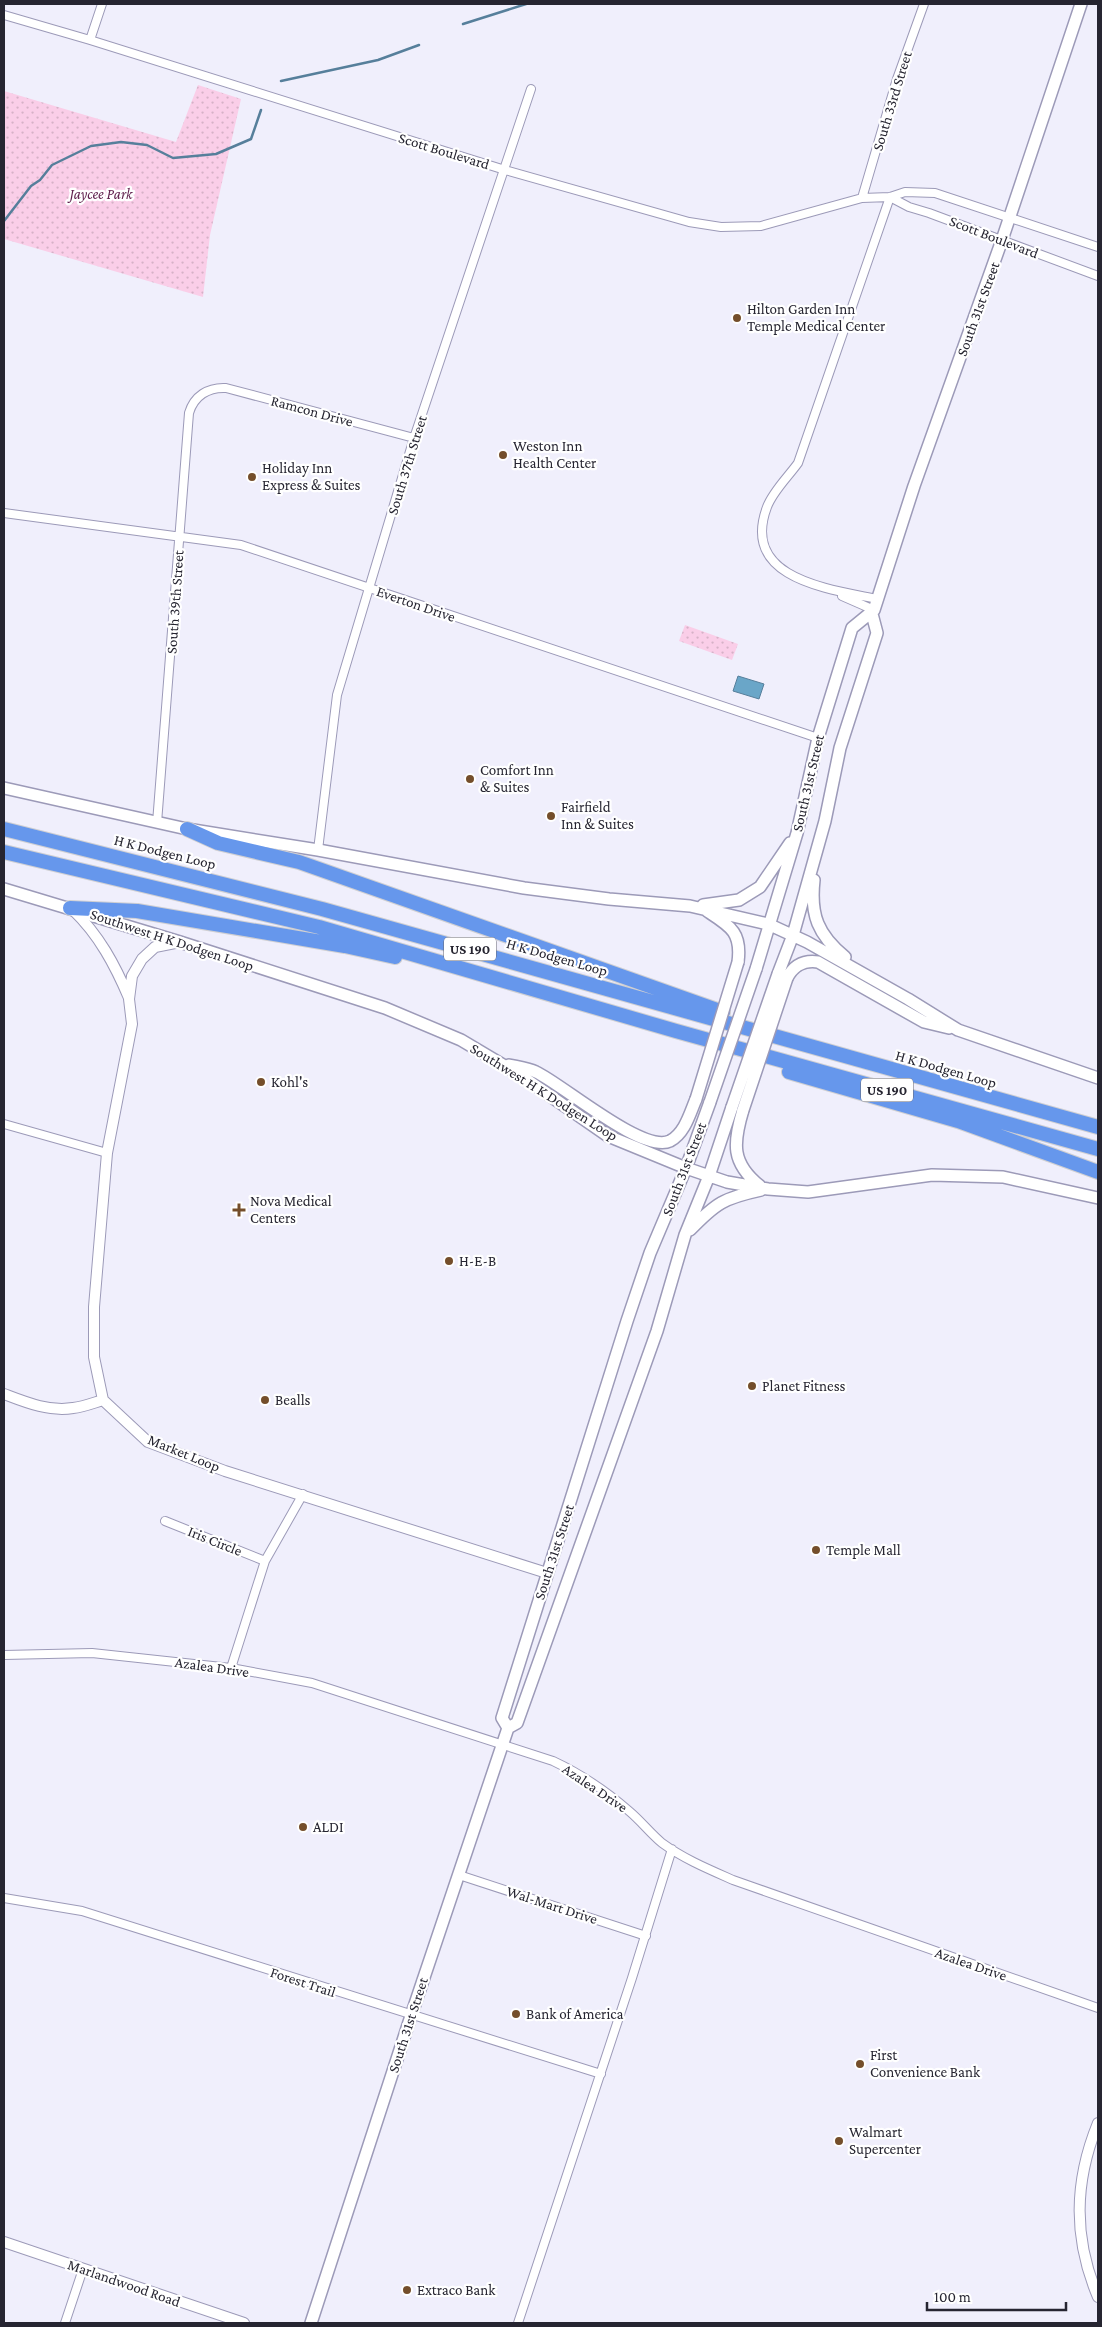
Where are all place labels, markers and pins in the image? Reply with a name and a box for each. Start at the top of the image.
place label: Hilton Garden Inn Temple Medical Center [747,301,886,335]
marker: Hilton Garden Inn Temple Medical Center [731,312,743,324]
place label: Weston Inn Health Center [513,438,597,471]
marker: Weston Inn Health Center [497,449,509,461]
place label: Holiday Inn Express & Suites [262,460,361,494]
marker: Holiday Inn Express & Suites [246,471,258,483]
place label: Comfort Inn & Suites [480,762,554,795]
marker: Comfort Inn & Suites [464,773,476,785]
place label: Fairfield Inn & Suites [561,799,634,832]
marker: Fairfield Inn & Suites [545,810,557,822]
place label: Kohl's [271,1074,308,1090]
marker: Kohl's [255,1076,267,1088]
place label: Nova Medical Centers [250,1193,332,1226]
marker: Nova Medical Centers [232,1203,246,1217]
place label: H-E-B [459,1253,496,1269]
marker: H-E-B [443,1255,455,1267]
place label: Planet Fitness [762,1378,846,1394]
marker: Planet Fitness [746,1380,758,1392]
place label: Bealls [275,1392,311,1408]
marker: Bealls [259,1394,271,1406]
place label: Temple Mall [826,1542,901,1559]
marker: Temple Mall [810,1544,822,1556]
place label: ALDI [313,1819,344,1835]
marker: ALDI [297,1821,309,1833]
place label: Bank of America [526,2006,624,2022]
marker: Bank of America [510,2008,522,2020]
place label: First Convenience Bank [870,2047,981,2080]
marker: First Convenience Bank [854,2058,866,2070]
place label: Walmart Supercenter [849,2124,922,2158]
marker: Walmart Supercenter [833,2135,845,2147]
place label: Extraco Bank [417,2282,496,2298]
marker: Extraco Bank [401,2284,413,2296]

